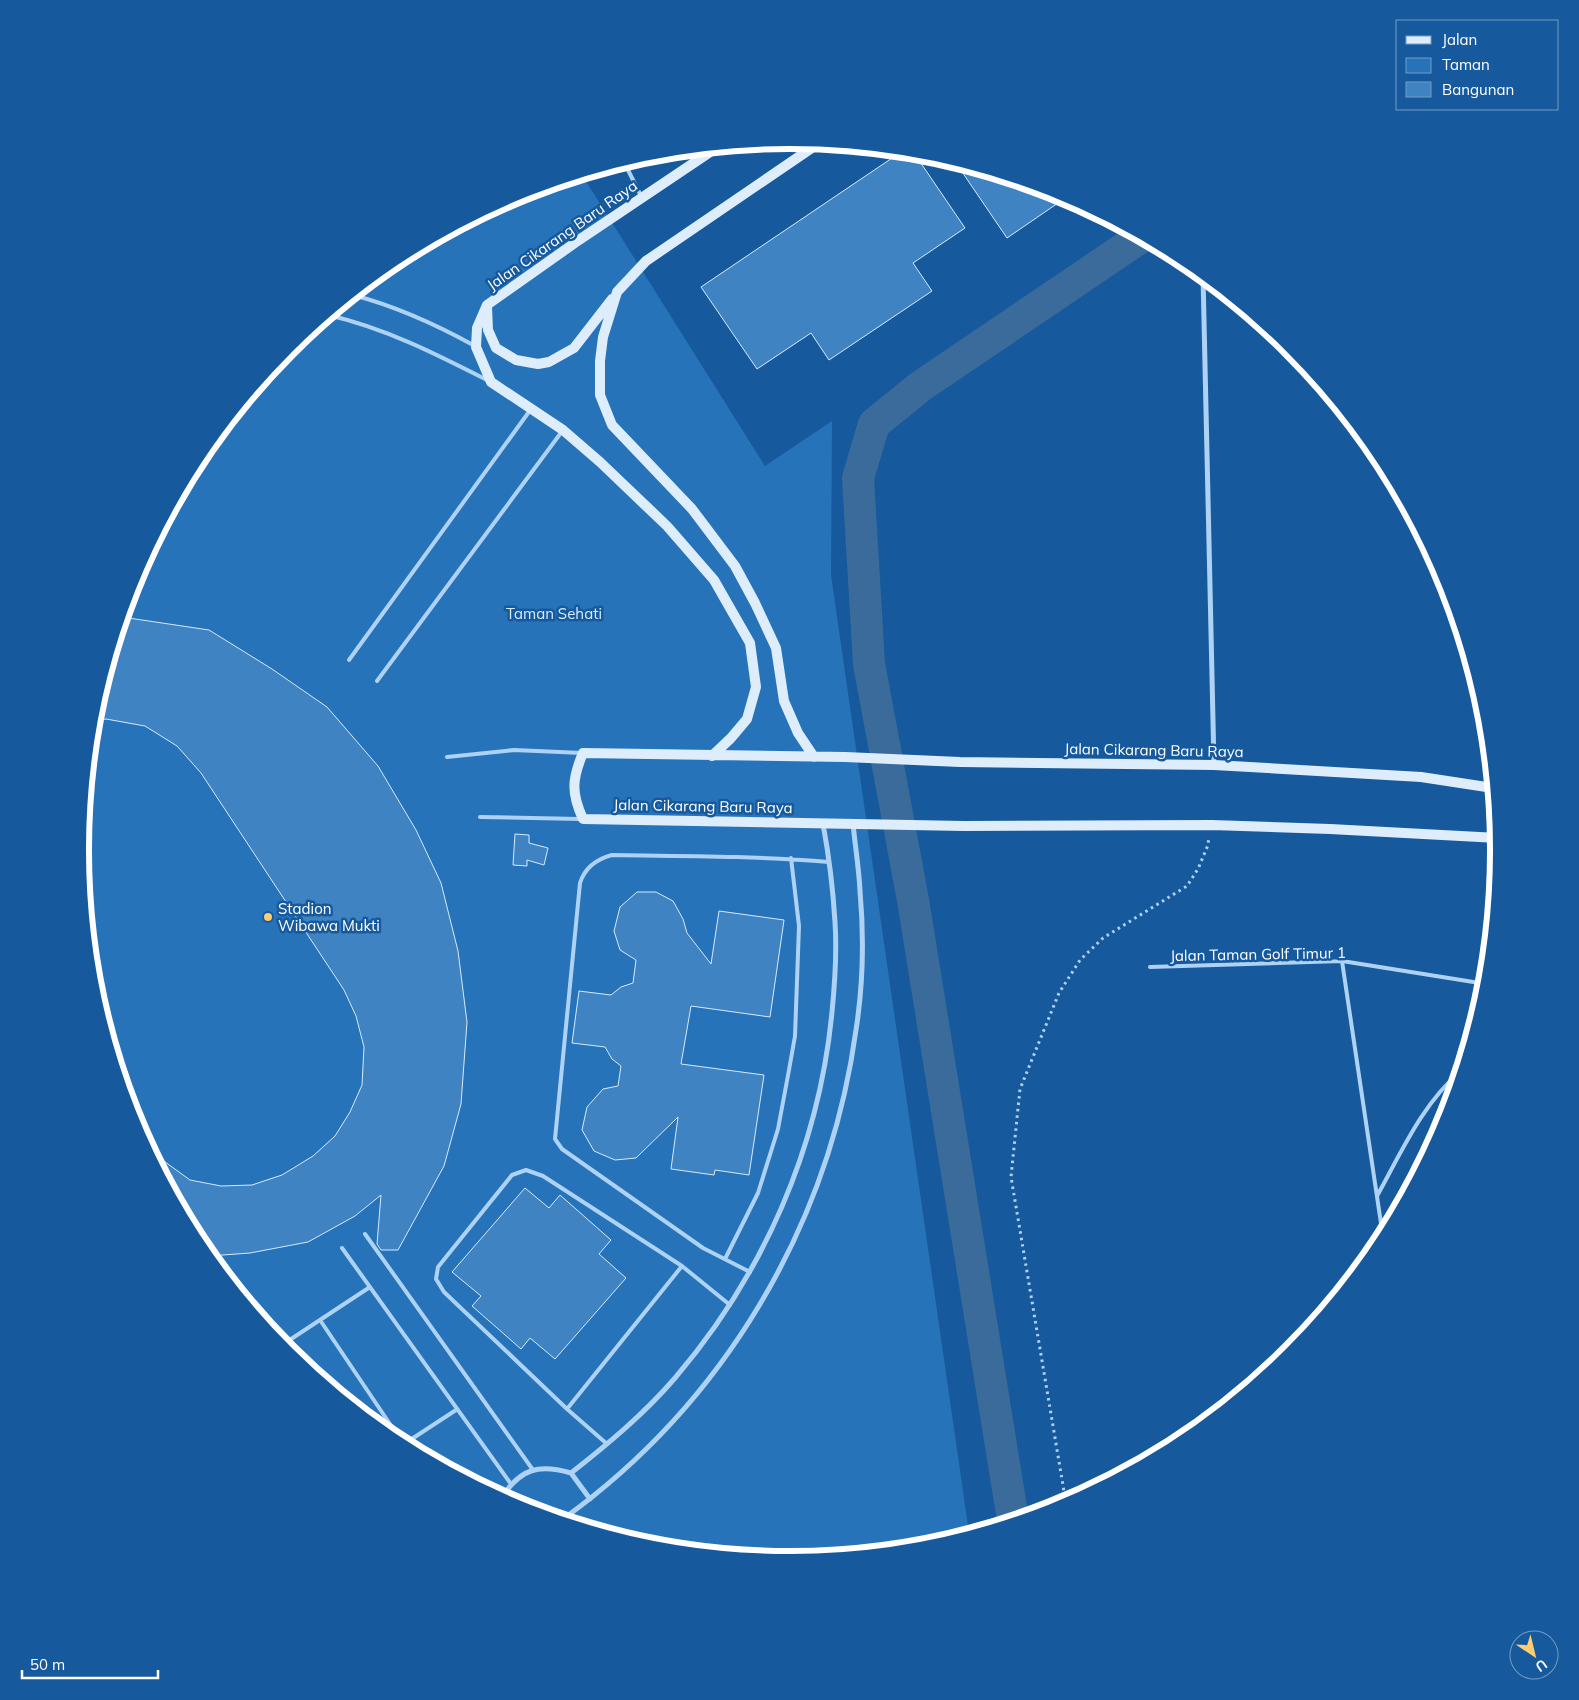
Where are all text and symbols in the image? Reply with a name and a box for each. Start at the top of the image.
legend [1396,20,1559,110]
text: Jalan [1442,30,1477,49]
text: Taman [1442,55,1490,74]
text: Bangunan [1442,80,1514,99]
street label: Jalan Cikarang Baru Raya [483,176,641,294]
park label: Taman Sehati [506,604,602,623]
street label: Jalan Cikarang Baru Raya [1064,739,1244,761]
street label: Jalan Cikarang Baru Raya [613,795,793,817]
place label: Stadion Wibawa Mukti [278,899,380,935]
marker: Stadion Wibawa Mukti [262,911,274,923]
street label: Jalan Taman Golf Timur 1 [1170,943,1346,965]
north arrow [1509,1630,1559,1680]
scale bar [22,1648,159,1680]
text: 50 m [30,1655,65,1674]
text: U [1532,1655,1551,1676]

